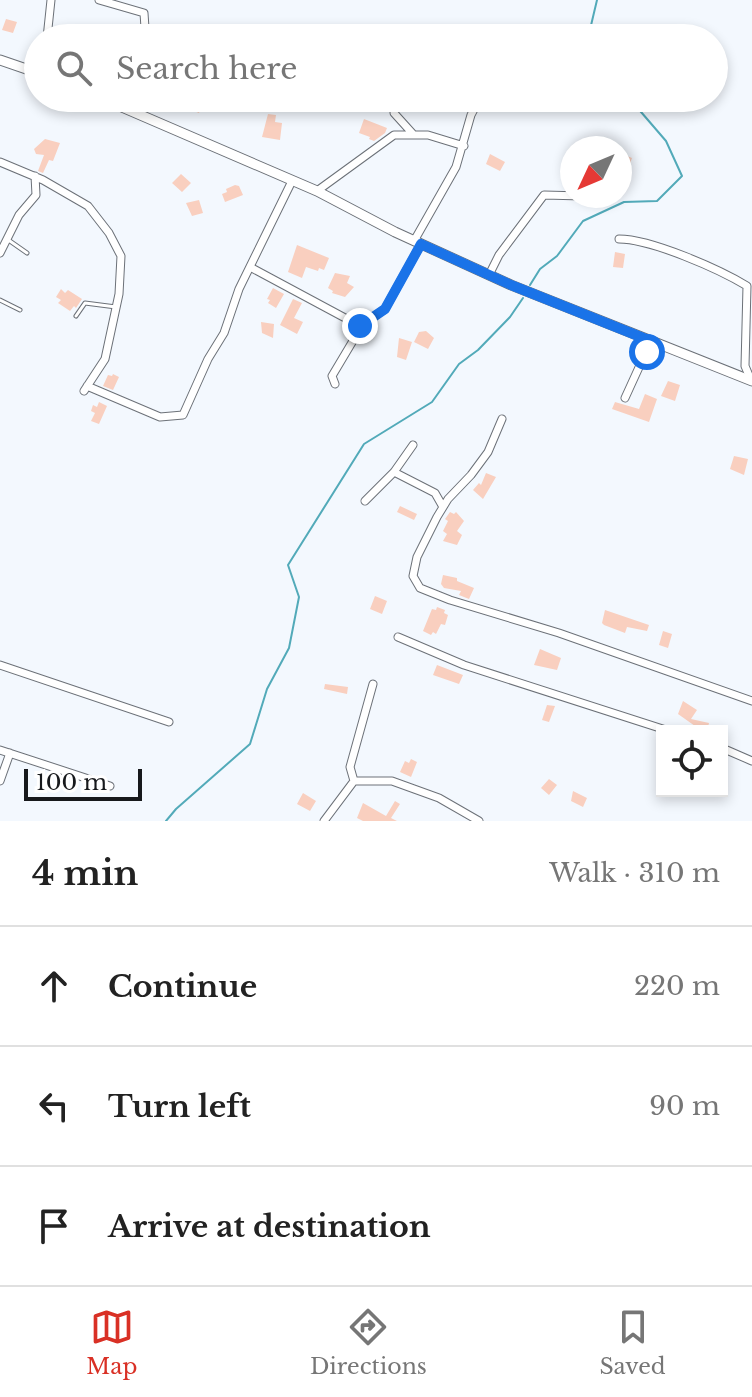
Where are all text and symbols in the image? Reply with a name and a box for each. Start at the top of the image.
search box [24,24,728,112]
icon: search [52,46,96,90]
text: Search here [116,50,297,87]
north arrow [560,136,632,208]
route end [342,308,378,344]
route start [629,334,665,370]
map controls [656,725,728,797]
button: locate [656,725,728,797]
scale bar [24,765,142,801]
text: 100 m [36,769,107,796]
text: 4 min [32,852,138,894]
text: Walk · 310 m [549,857,720,889]
icon: ahead [32,964,76,1008]
text: Continue [108,968,257,1005]
text: 220 m [634,970,720,1002]
icon: left [32,1084,76,1128]
text: Turn left [108,1088,251,1125]
text: 90 m [649,1090,720,1122]
icon: arrive [32,1204,76,1248]
text: Arrive at destination [108,1208,431,1245]
tab: Map [86,1305,137,1380]
tab: Directions [310,1305,427,1380]
tab: Saved [599,1305,666,1380]

